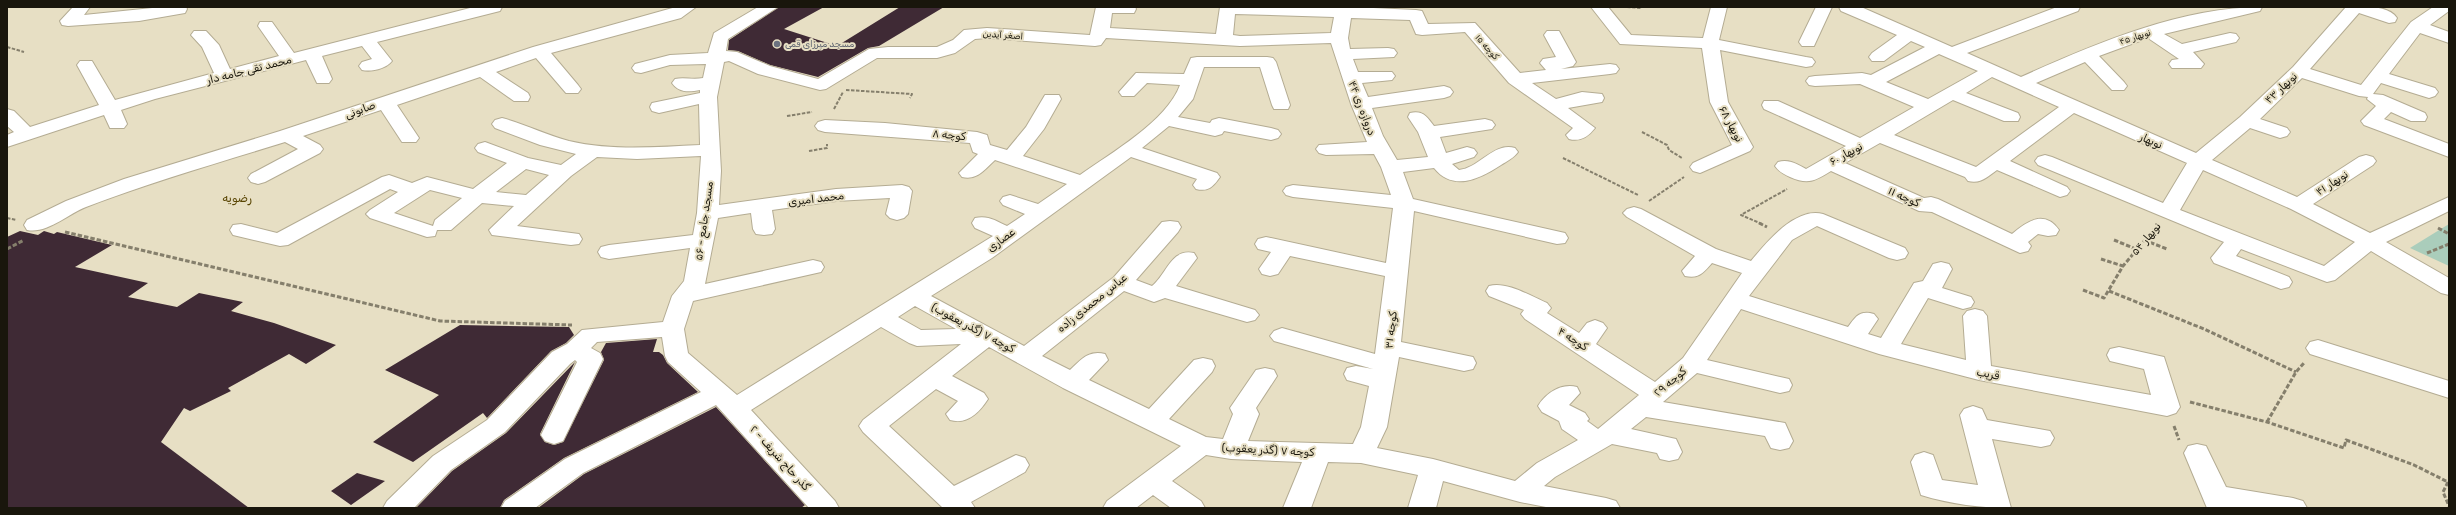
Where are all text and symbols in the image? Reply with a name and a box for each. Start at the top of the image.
street label: نوبهار ۴۵ [2118,27,2152,47]
street label: اصغر آیدین [982,29,1024,41]
street label: کوچه ۱۵ [1473,32,1501,62]
marker: مسجد میرزای قمی [772,39,782,49]
place label: مسجد میرزای قمی [785,39,854,49]
street label: محمد تقی جامه دار [204,53,293,87]
street label: نوبهار ۴۳ [2262,70,2301,107]
street label: دروازه ری ۴۴ [1345,79,1378,138]
street label: صابونی [343,99,377,122]
street label: نوبهار ۶۸ [1715,104,1746,145]
street label: کوچه ۸ [931,127,966,144]
street label: نوبهار [2136,130,2164,153]
street label: نوبهار ۶۰ [1827,140,1865,169]
street label: نوبهار ۴۱ [2313,168,2351,199]
street label: ۵۶ - مسجد جامع [692,180,718,262]
street label: کوچه ۱۱ [1886,184,1922,211]
street label: محمد امیری [787,189,845,209]
district label: رضویه [222,191,252,206]
street label: نوبهار ۵۴ [2128,220,2164,259]
street label: عصاری [985,225,1017,255]
street label: عباس محمدی زاده [1055,271,1130,335]
street label: کوچه ۷ (گذر یعقوب) [929,301,1017,356]
street label: کوچه ۳۱ [1382,311,1401,349]
street label: کوچه ۴ [1555,325,1590,354]
street label: کوچه ۲۹ [1651,365,1690,400]
street label: قریب [1975,365,2001,383]
street label: ۲ - گذر حاج شریف [746,423,813,495]
street label: کوچه ۷ (گذر یعقوب) [1221,441,1315,460]

